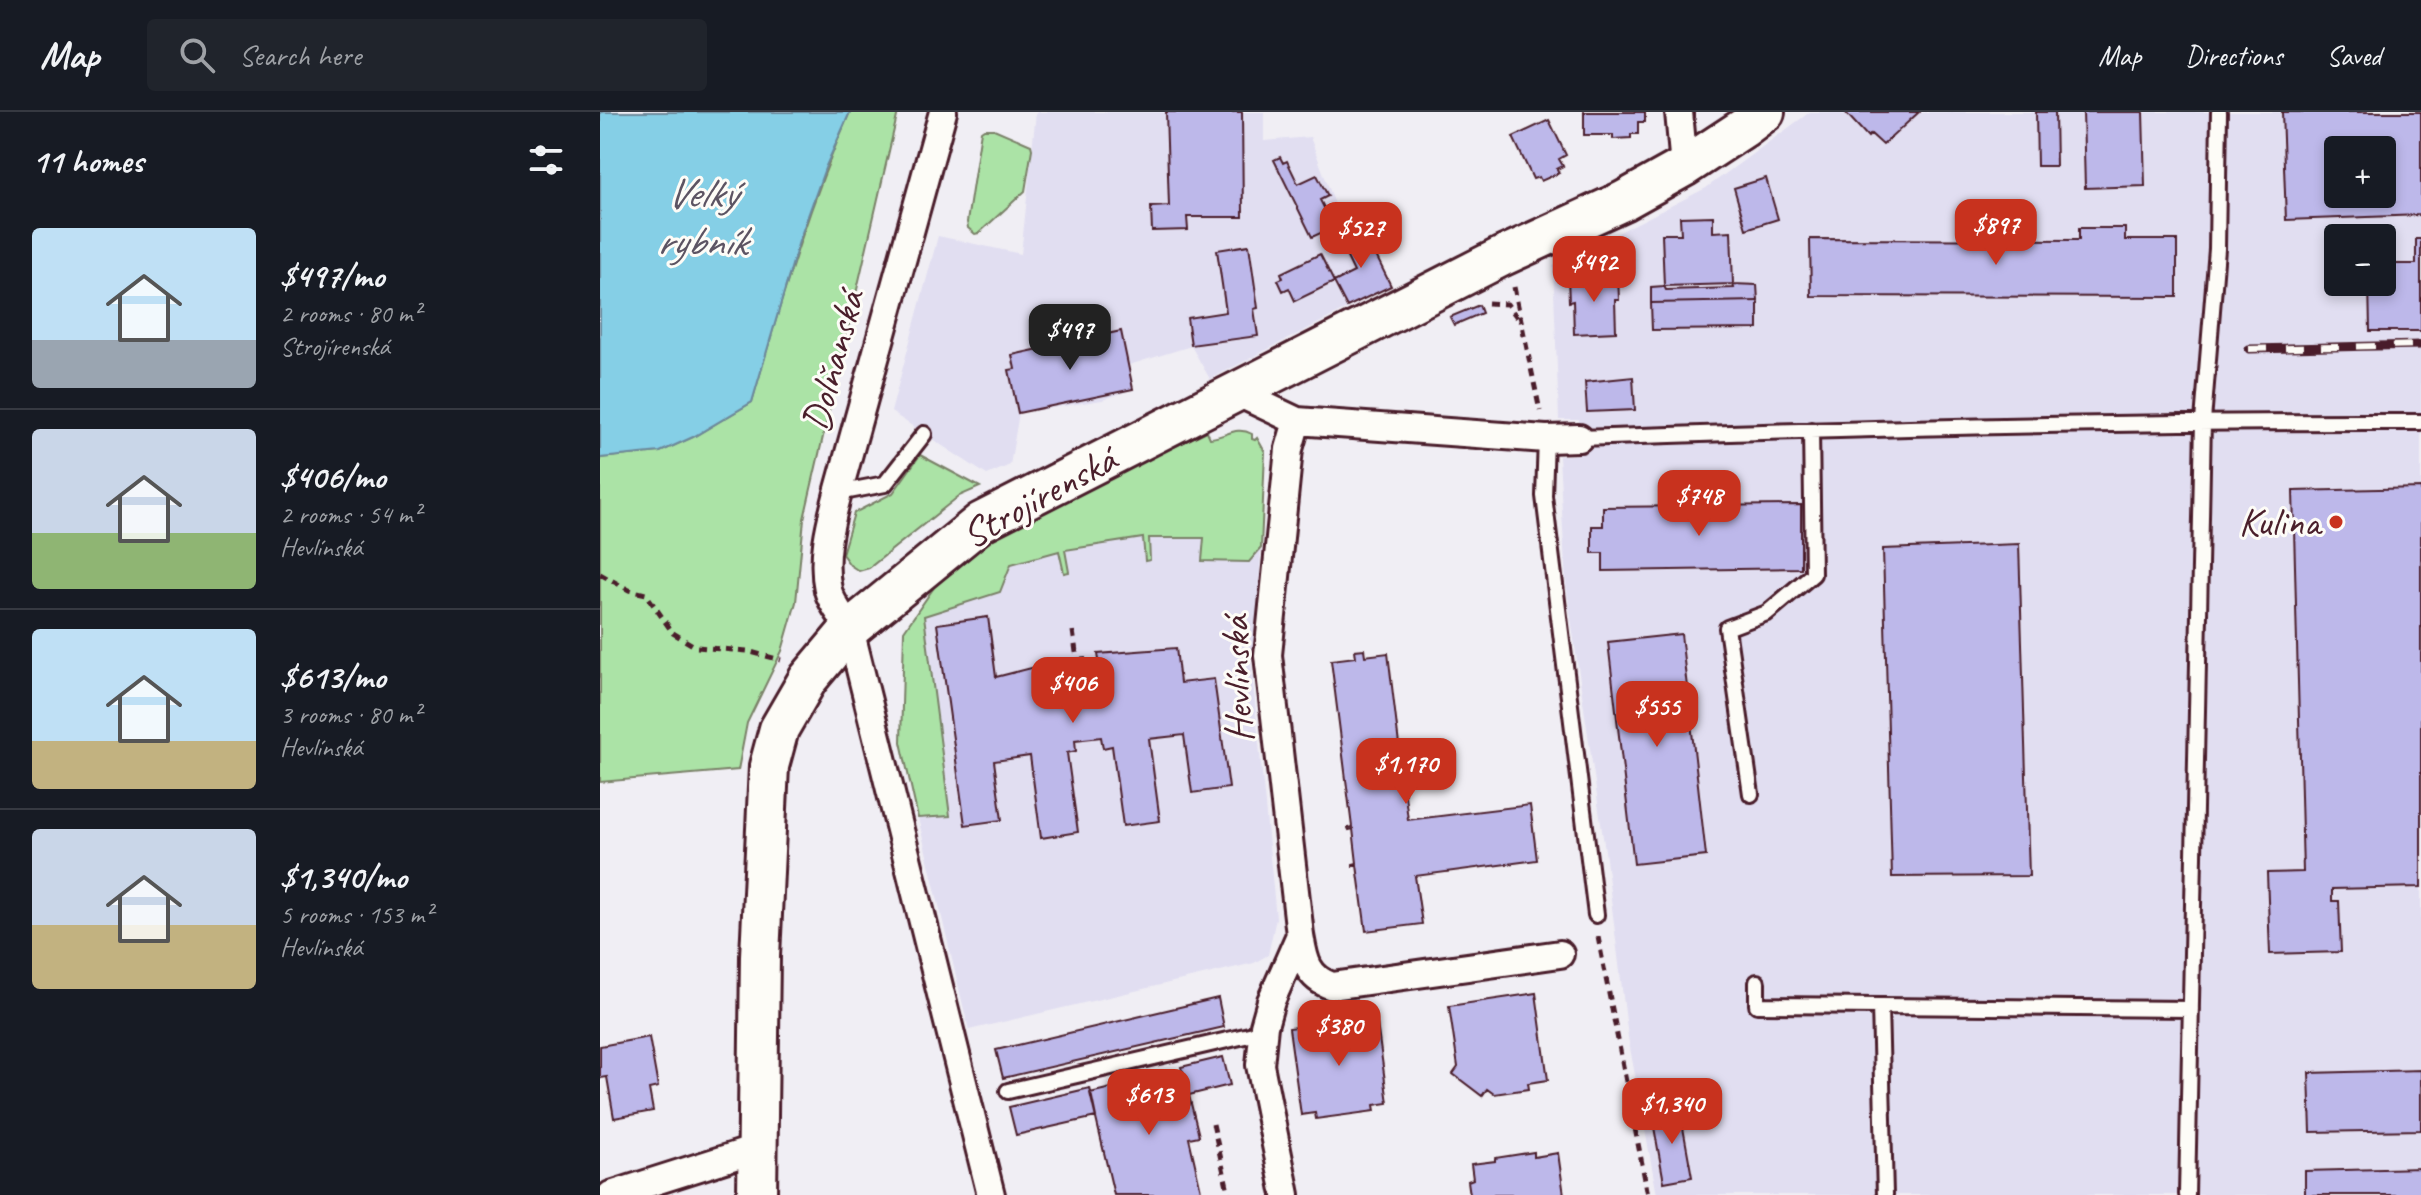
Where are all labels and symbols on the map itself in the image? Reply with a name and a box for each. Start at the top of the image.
water label: Velký rybník [656,167,753,268]
pin: $897 [1949,199,2043,267]
pin: $527 [1314,202,1408,270]
pin: $492 [1547,236,1641,304]
street label: Dolňanská [790,282,877,437]
pin: $497 [1023,304,1117,372]
street label: Strojírenská [953,433,1128,560]
pin: $748 [1652,470,1746,538]
place label: Kulina [2239,497,2324,547]
marker: Kulina [2327,513,2345,531]
street label: Hevlínská [1210,611,1264,743]
pin: $406 [1026,657,1120,725]
pin: $555 [1610,681,1704,749]
pin: $1,170 [1341,738,1471,806]
pin: $380 [1292,1000,1386,1068]
pin: $613 [1102,1069,1196,1137]
pin: $1,340 [1607,1078,1737,1146]

